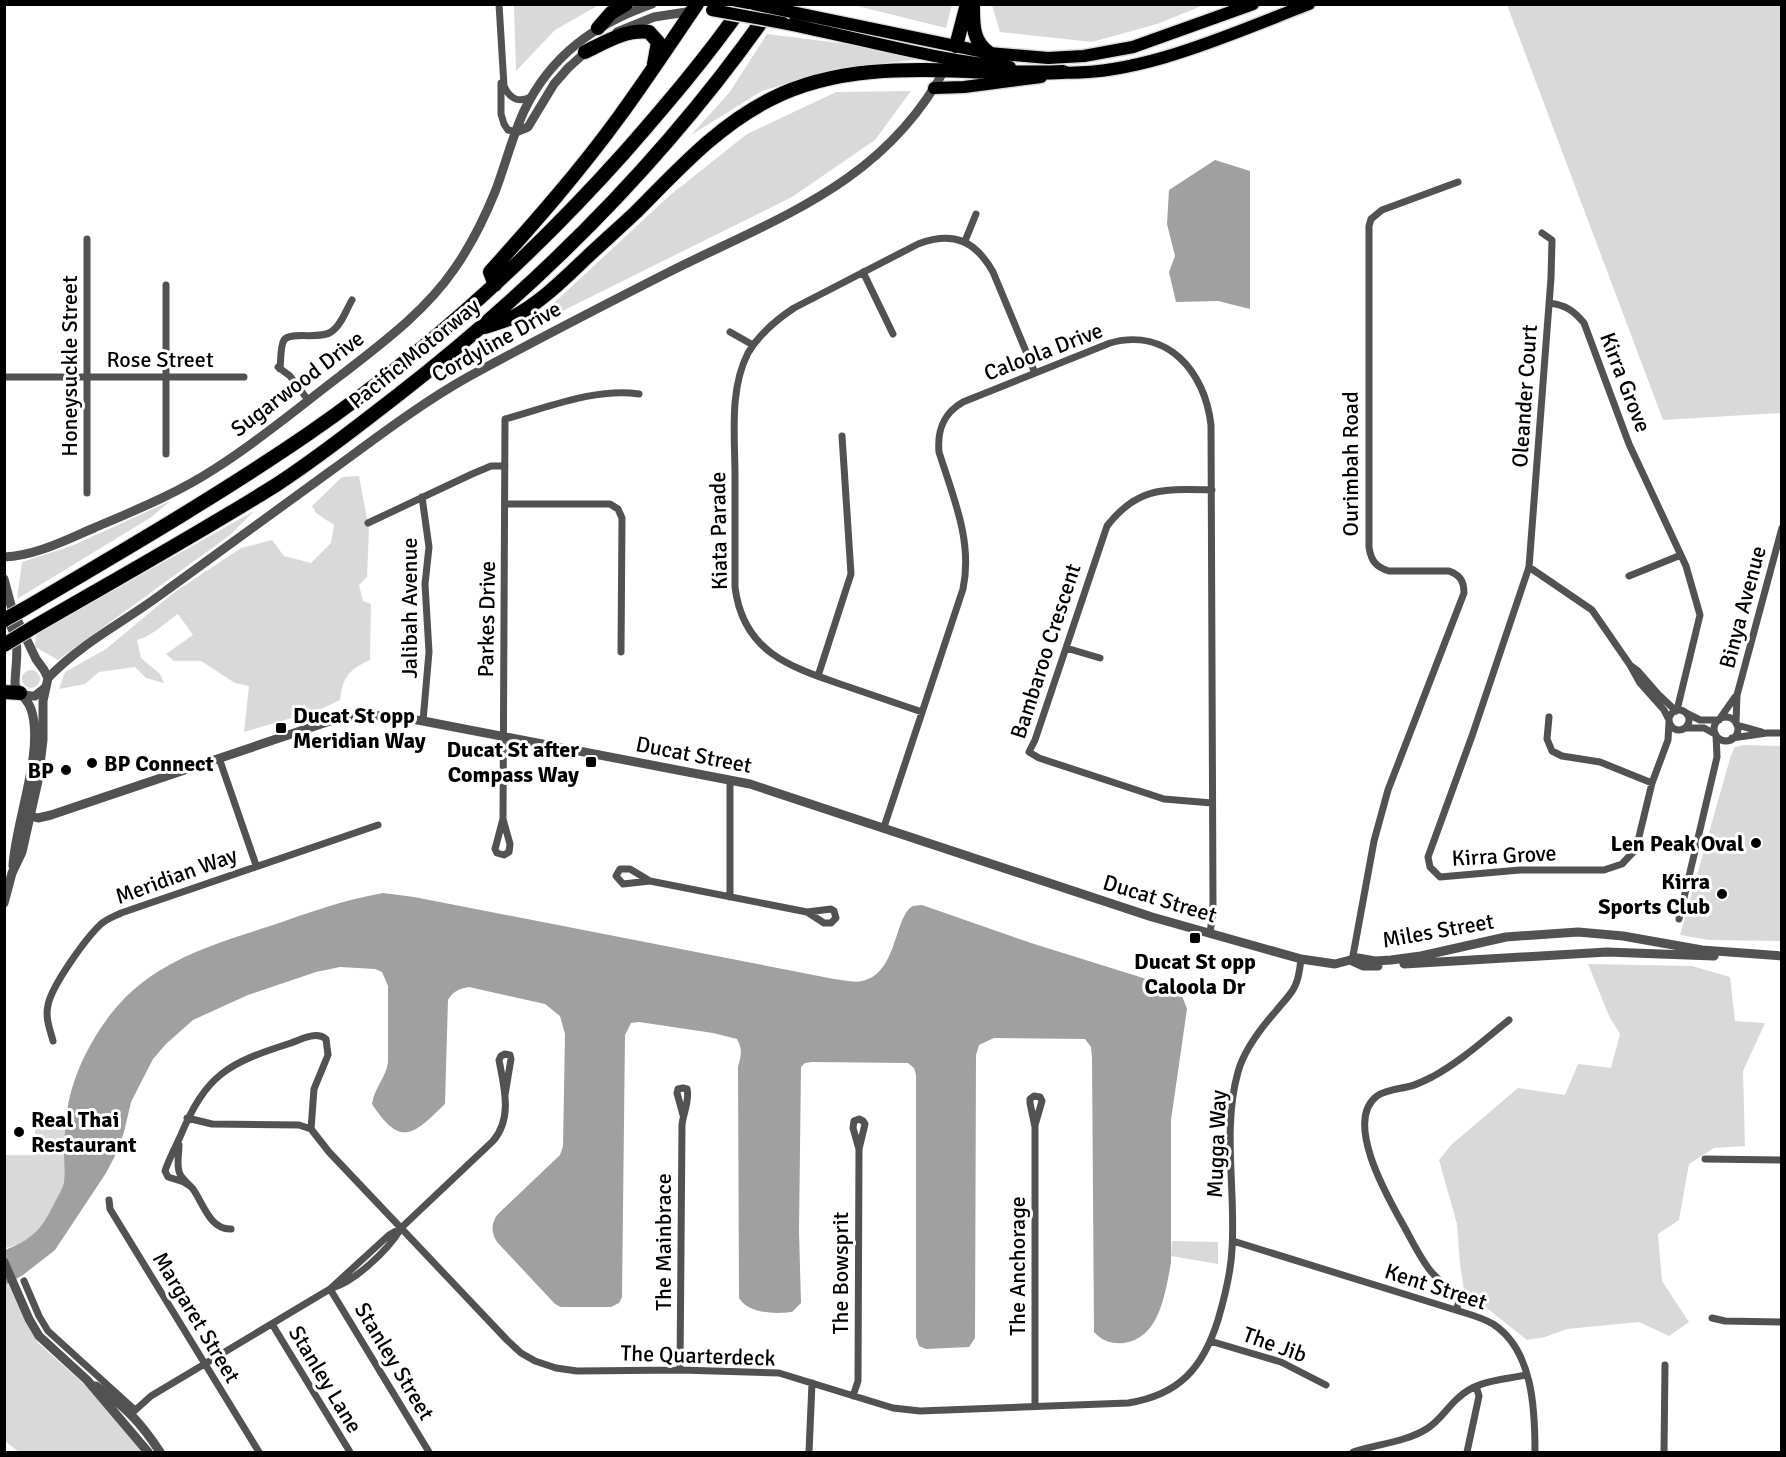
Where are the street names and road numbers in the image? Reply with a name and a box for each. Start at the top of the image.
street label: Honeysuckle Street [56,275,83,457]
street label: Pacific Motorway [343,292,486,414]
street label: Cordyline Drive [427,295,566,388]
street label: Caloola Drive [980,316,1106,386]
street label: Oleander Court [1506,323,1543,468]
street label: Sugarwood Drive [225,325,369,442]
street label: Kirra Grove [1594,328,1657,436]
street label: Rose Street [106,346,214,373]
street label: Ourimbah Road [1337,391,1364,537]
street label: Kiata Parade [704,472,733,590]
street label: Jalibah Avenue [396,537,423,679]
street label: Binya Avenue [1713,543,1772,671]
street label: Bambaroo Crescent [1004,560,1087,742]
street label: Parkes Drive [472,561,501,678]
street label: Ducat Street [634,730,754,779]
street label: Kirra Grove [1451,839,1557,872]
street label: Meridian Way [112,841,242,910]
street label: Ducat Street [1100,868,1220,929]
street label: Miles Street [1380,907,1496,954]
street label: Mugga Way [1201,1089,1232,1199]
street label: The Mainbrace [650,1173,677,1311]
street label: The Anchorage [1004,1196,1031,1336]
street label: The Bowsprit [827,1212,854,1334]
street label: Margaret Street [147,1247,246,1388]
street label: Kent Street [1381,1257,1491,1316]
street label: Stanley Street [349,1298,440,1425]
street label: The Jib [1239,1320,1311,1368]
street label: Stanley Lane [283,1321,368,1438]
street label: The Quarterdeck [620,1339,776,1372]

